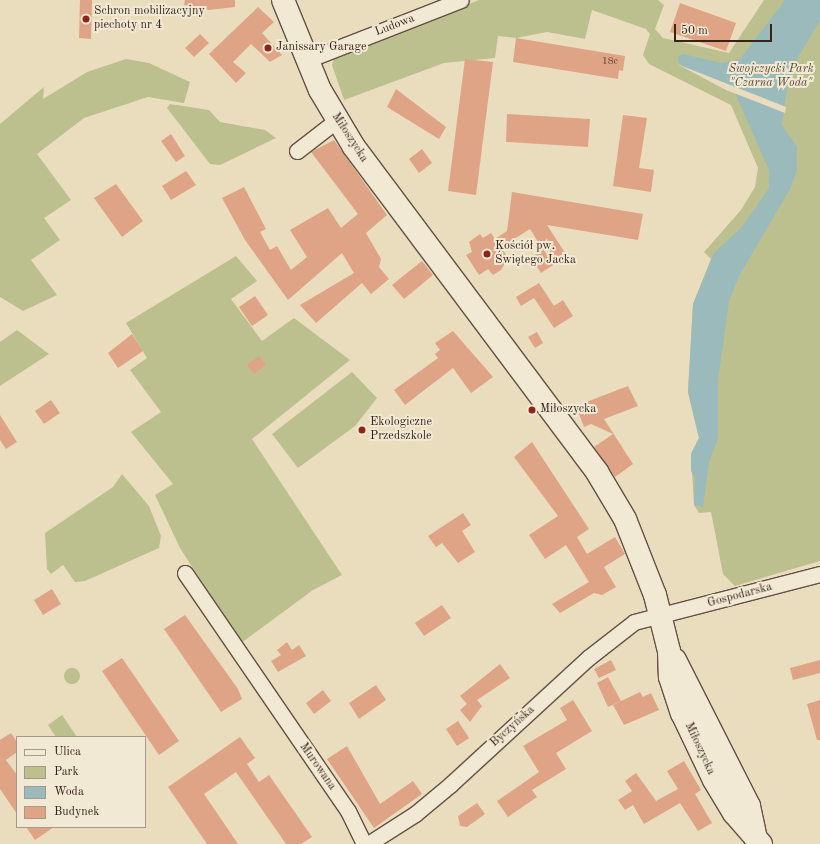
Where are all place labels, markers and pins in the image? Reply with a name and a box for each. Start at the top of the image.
place label: Schron mobilizacyjny piechoty nr 4 [94,5,205,33]
marker: Schron mobilizacyjny piechoty nr 4 [81,14,91,24]
place label: Janissary Garage [276,41,367,55]
marker: Janissary Garage [263,43,273,53]
place label: Kościół pw. Świętego Jacka [495,240,576,268]
marker: Kościół pw. Świętego Jacka [482,249,492,259]
place label: Miłoszycka [540,403,596,417]
marker: Miłoszycka [527,405,537,415]
place label: Ekologiczne Przedszkole [370,416,432,444]
marker: Ekologiczne Przedszkole [357,425,367,435]

